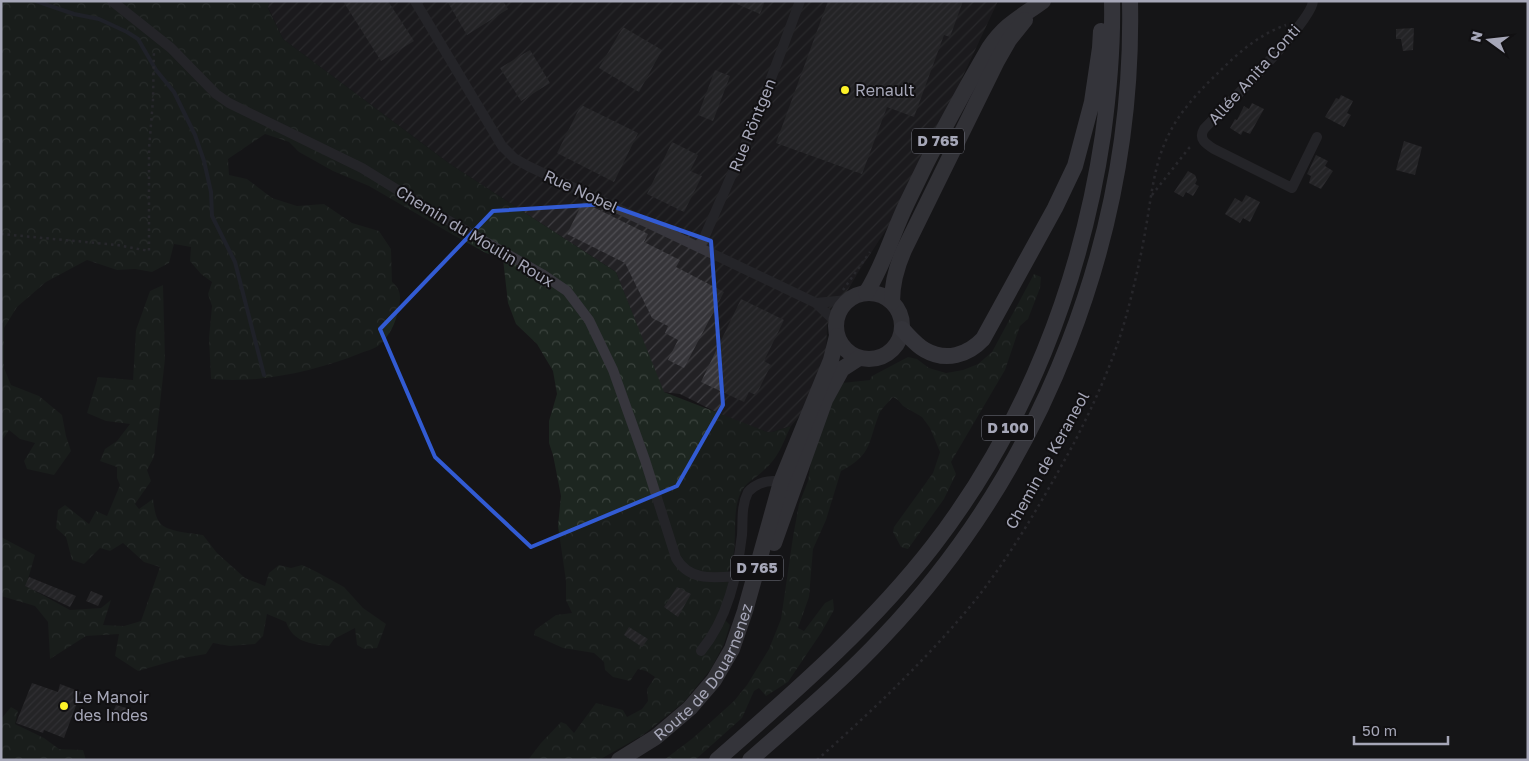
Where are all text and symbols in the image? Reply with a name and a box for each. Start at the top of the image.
north arrow [1464,15,1514,65]
street label: Allée Anita Conti [1204,20,1304,128]
text: N [1466,29,1486,44]
street label: Rue Röntgen [724,75,780,175]
place label: Renault [855,80,915,100]
marker: Renault [839,84,851,96]
road number: D 765 [912,128,964,154]
street label: Rue Nobel [541,165,621,217]
street label: Chemin du Moulin Roux [392,181,558,291]
street label: Chemin de Keraneol [1001,388,1093,532]
road number: D 100 [982,416,1034,440]
road number: D 765 [731,556,783,580]
street label: Route de Douarnenez [649,601,757,745]
place label: Le Manoir des Indes [74,687,149,725]
marker: Le Manoir des Indes [58,700,70,712]
scale bar [1354,714,1448,746]
text: 50 m [1362,721,1397,739]

